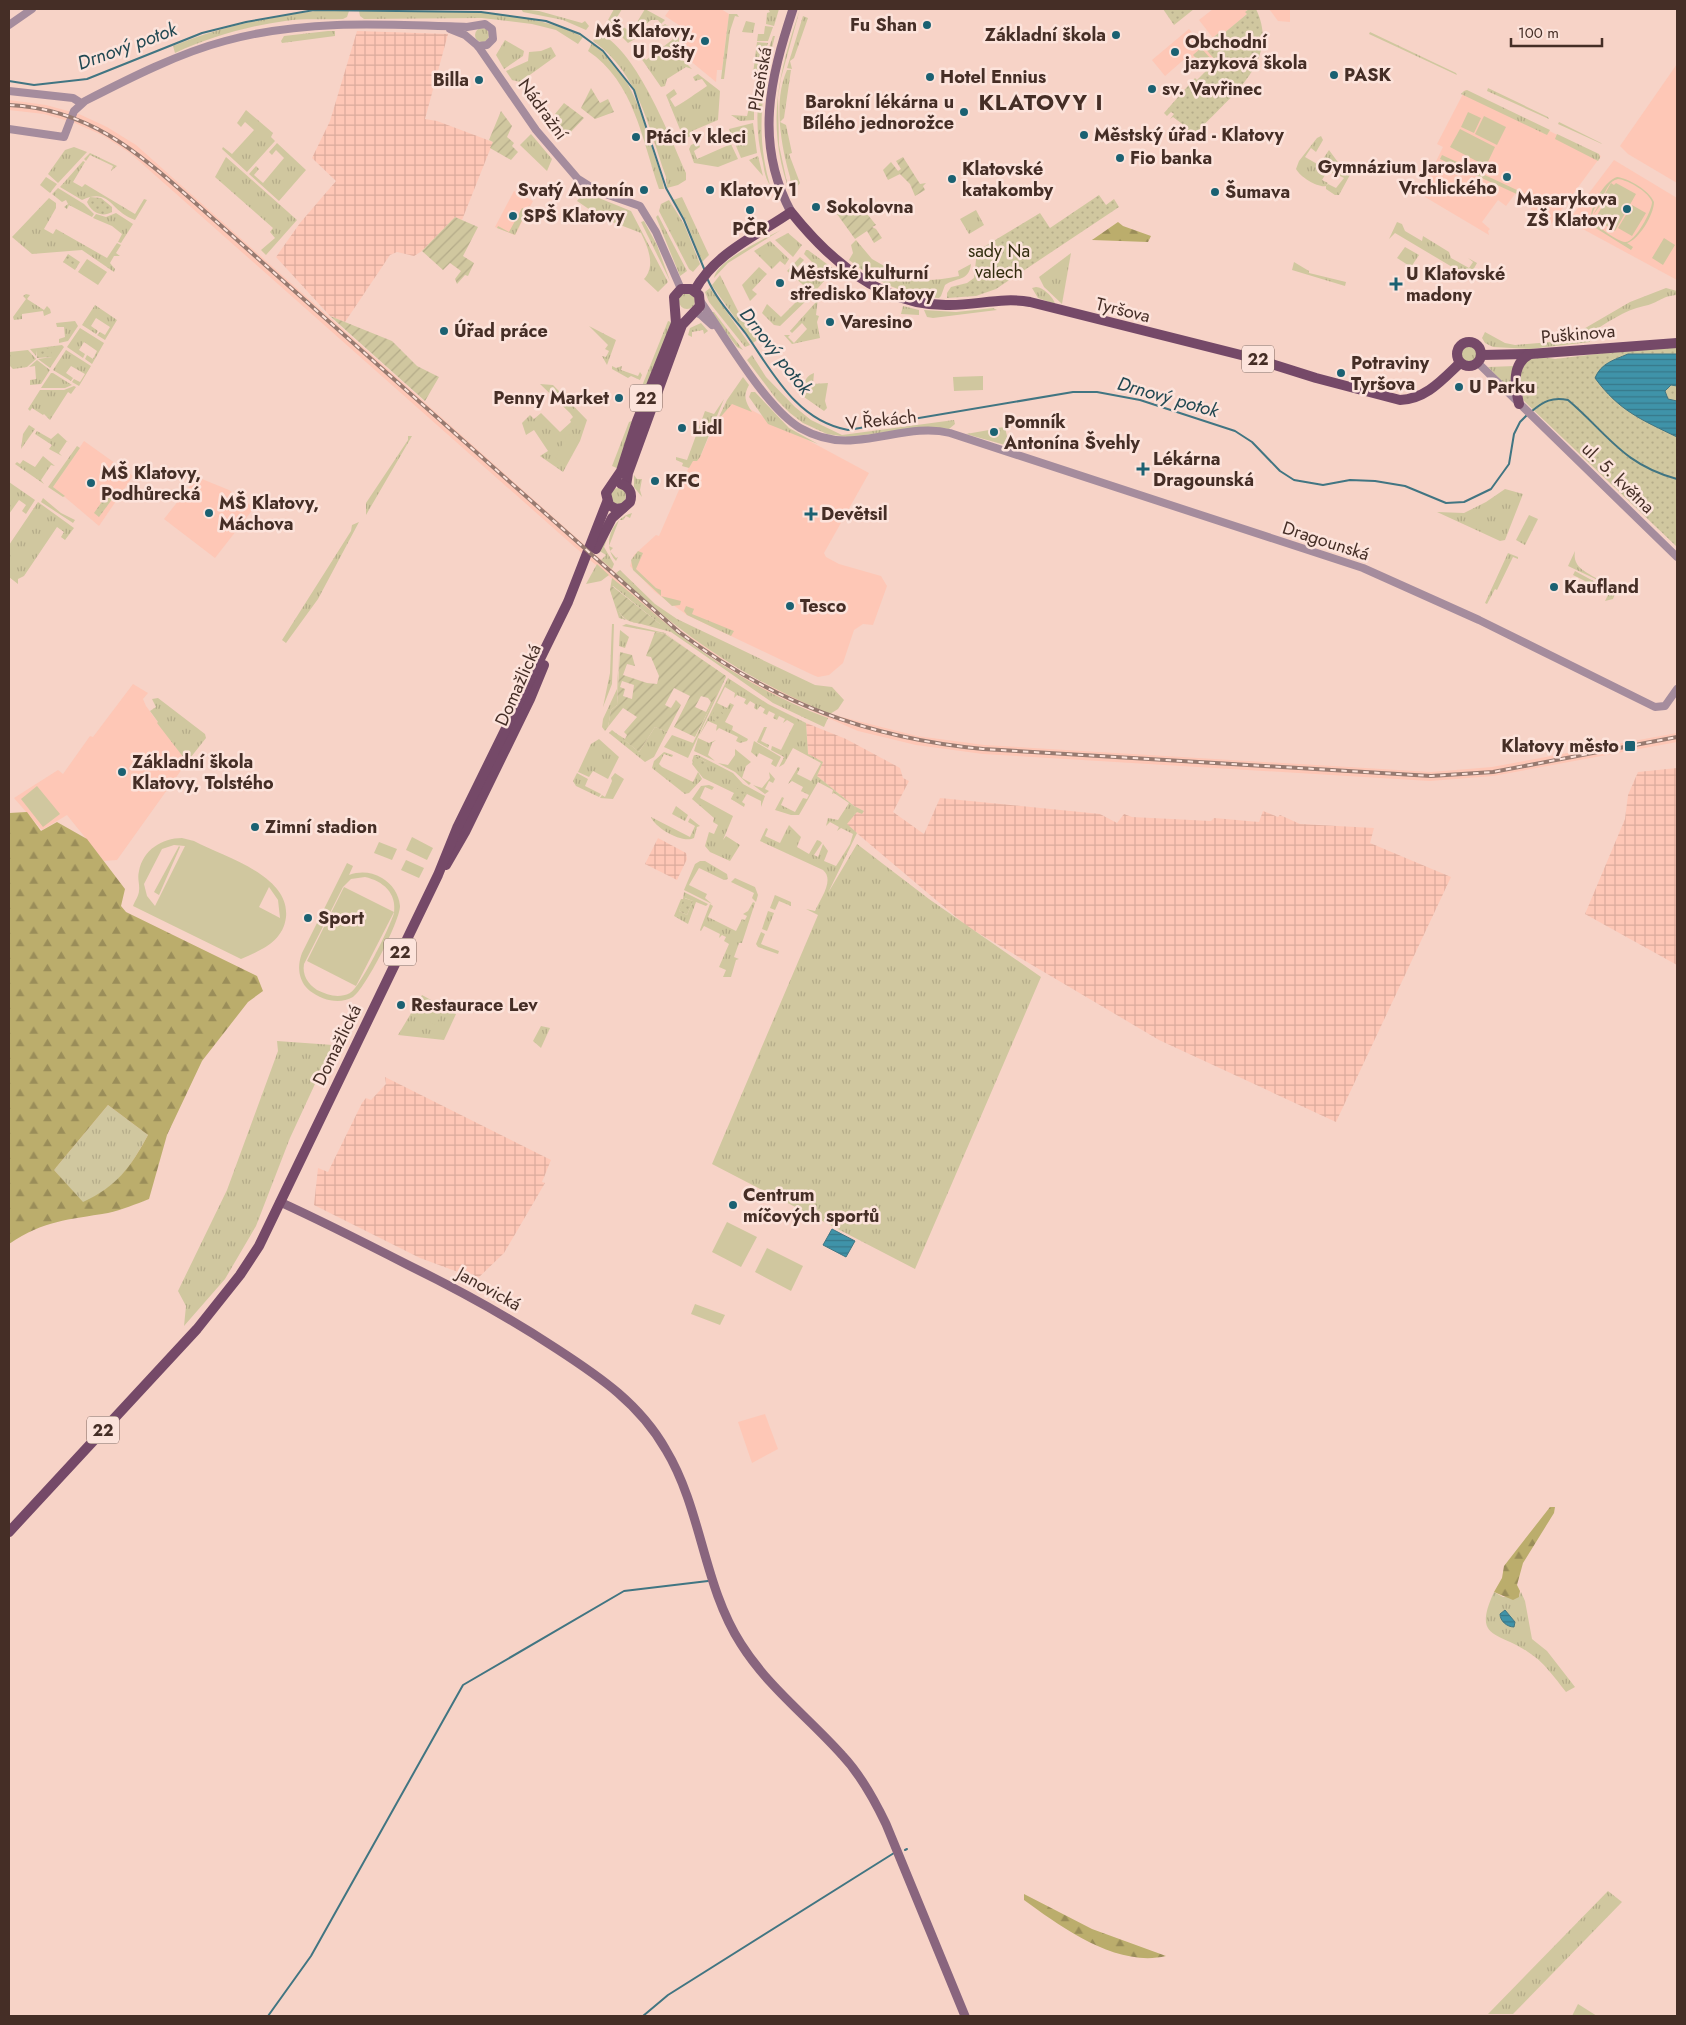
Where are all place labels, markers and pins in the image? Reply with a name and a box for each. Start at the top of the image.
place label: Fu Shan [850,12,917,38]
place label: MŠ Klatovy, U Pošty [595,18,696,65]
marker: Fu Shan [921,19,933,31]
place label: Základní škola [985,22,1106,48]
marker: Základní škola [1110,29,1122,41]
place label: Obchodní jazyková škola [1183,29,1307,76]
marker: MŠ Klatovy, U Pošty [699,35,711,47]
marker: Obchodní jazyková škola [1169,46,1181,58]
place label: PASK [1344,62,1391,88]
place label: Hotel Ennius [940,64,1046,90]
place label: Billa [433,67,469,93]
marker: PASK [1328,69,1340,81]
marker: Hotel Ennius [924,71,936,83]
marker: Billa [473,74,485,86]
place label: sv. Vavřinec [1162,76,1262,102]
marker: sv. Vavřinec [1146,83,1158,95]
place label: Barokní lékárna u Bílého jednorožce [802,89,954,136]
marker: Barokní lékárna u Bílého jednorožce [958,106,970,118]
place label: Městský úřad - Klatovy [1094,122,1285,148]
place label: Ptáci v kleci [646,124,746,150]
marker: Městský úřad - Klatovy [1078,129,1090,141]
marker: Ptáci v kleci [630,131,642,143]
place label: Fio banka [1130,145,1212,171]
marker: Fio banka [1114,152,1126,164]
place label: Gymnázium Jaroslava Vrchlického [1318,154,1497,201]
place label: Klatovské katakomby [962,156,1054,203]
marker: Gymnázium Jaroslava Vrchlického [1501,171,1513,183]
marker: Klatovské katakomby [946,173,958,185]
place label: Svatý Antonín [517,177,634,203]
place label: Klatovy 1 [720,177,797,203]
place label: Šumava [1225,179,1290,205]
marker: Svatý Antonín [638,184,650,196]
marker: Klatovy 1 [704,184,716,196]
marker: Šumava [1209,186,1221,198]
place label: Masarykova ZŠ Klatovy [1516,186,1618,233]
place label: Sokolovna [826,194,913,220]
marker: Sokolovna [810,201,822,213]
place label: SPŠ Klatovy [523,203,625,229]
marker: Masarykova ZŠ Klatovy [1621,203,1633,215]
marker: PČR [744,204,756,216]
marker: SPŠ Klatovy [507,210,519,222]
place label: PČR [732,216,768,242]
place label: Městské kulturní středisko Klatovy [790,260,935,307]
place label: U Klatovské madony [1406,261,1505,308]
marker: Městské kulturní středisko Klatovy [774,277,786,289]
marker: U Klatovské madony [1390,278,1402,290]
place label: Varesino [839,309,913,335]
marker: Varesino [824,316,836,328]
place label: Úřad práce [454,318,548,344]
marker: Úřad práce [438,325,450,337]
place label: Potraviny Tyršova [1351,350,1430,397]
marker: Potraviny Tyršova [1335,367,1347,379]
place label: U Parku [1469,374,1535,400]
marker: U Parku [1453,381,1465,393]
place label: Penny Market [493,385,609,411]
marker: Penny Market [613,392,625,404]
place label: Pomník Antonína Švehly [1003,409,1141,456]
place label: Lidl [692,415,722,441]
marker: Lidl [676,422,688,434]
marker: Pomník Antonína Švehly [988,426,1000,438]
place label: Lékárna Dragounská [1153,446,1254,493]
place label: MŠ Klatovy, Podhůrecká [101,460,201,507]
marker: Lékárna Dragounská [1137,463,1149,475]
place label: KFC [665,468,700,494]
marker: KFC [649,475,661,487]
marker: MŠ Klatovy, Podhůrecká [85,477,97,489]
place label: MŠ Klatovy, Máchova [219,490,319,537]
place label: Devětsil [821,501,888,527]
marker: MŠ Klatovy, Máchova [203,507,215,519]
marker: Devětsil [805,508,817,520]
place label: Kaufland [1564,574,1639,600]
marker: Kaufland [1548,581,1560,593]
place label: Tesco [800,593,847,619]
marker: Tesco [784,600,796,612]
place label: Klatovy město [1501,733,1619,759]
marker: Klatovy město [1623,739,1637,753]
place label: Základní škola Klatovy, Tolstého [132,749,274,796]
marker: Základní škola Klatovy, Tolstého [116,766,128,778]
place label: Zimní stadion [265,814,377,840]
marker: Zimní stadion [249,821,261,833]
place label: Sport [318,905,364,931]
marker: Sport [302,912,314,924]
place label: Restaurace Lev [411,992,538,1018]
marker: Restaurace Lev [395,999,407,1011]
place label: Centrum míčových sportů [743,1182,879,1229]
marker: Centrum míčových sportů [727,1199,739,1211]

